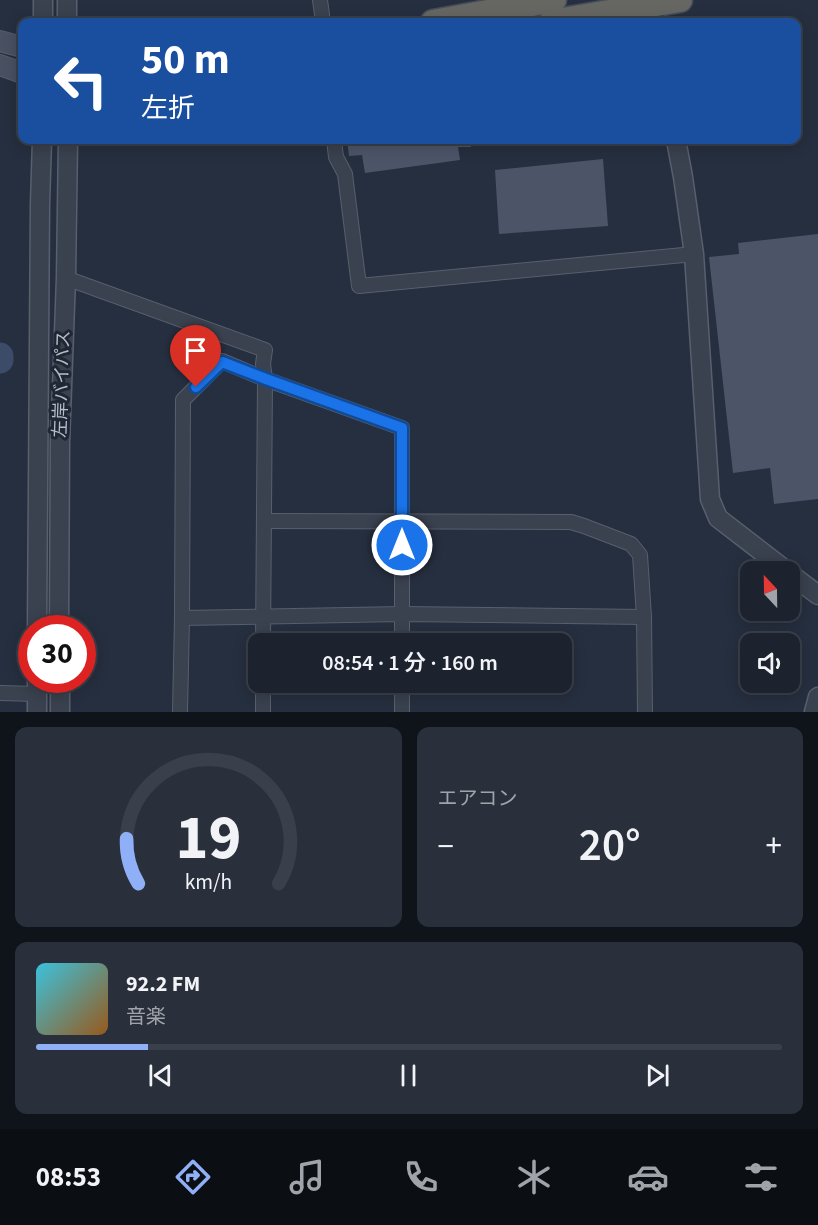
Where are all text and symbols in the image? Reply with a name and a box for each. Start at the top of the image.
text: 50 m [141,30,230,90]
icon: left [42,42,120,120]
text: 左折 [141,89,195,128]
pin [170,325,221,387]
street label: 左岸バイパス [48,330,76,438]
icon: arrive [179,334,212,367]
position arrow [370,513,434,577]
north arrow [740,561,800,621]
map controls [740,561,800,693]
speed limit sign: 30 [18,615,96,693]
button: sound [740,633,800,693]
text: 08:54 · 1 分 · 160 m [322,647,498,679]
text: エアコン [438,785,518,813]
text: 19 [175,794,241,883]
text: 20° [579,814,641,878]
text: − [438,823,454,870]
text: + [766,823,782,870]
text: km/h [184,867,232,898]
text: 92.2 FM [126,968,200,1000]
text: 音楽 [126,1003,166,1031]
icon: previous [144,1059,177,1092]
icon: pause [392,1059,425,1092]
icon: next [641,1059,674,1092]
icon: directions [172,1156,214,1198]
icon: music [286,1156,328,1198]
icon: phone [400,1156,442,1198]
icon: climate [513,1156,555,1198]
icon: car [627,1156,669,1198]
icon: filters [740,1156,782,1198]
text: 08:53 [36,1158,101,1197]

